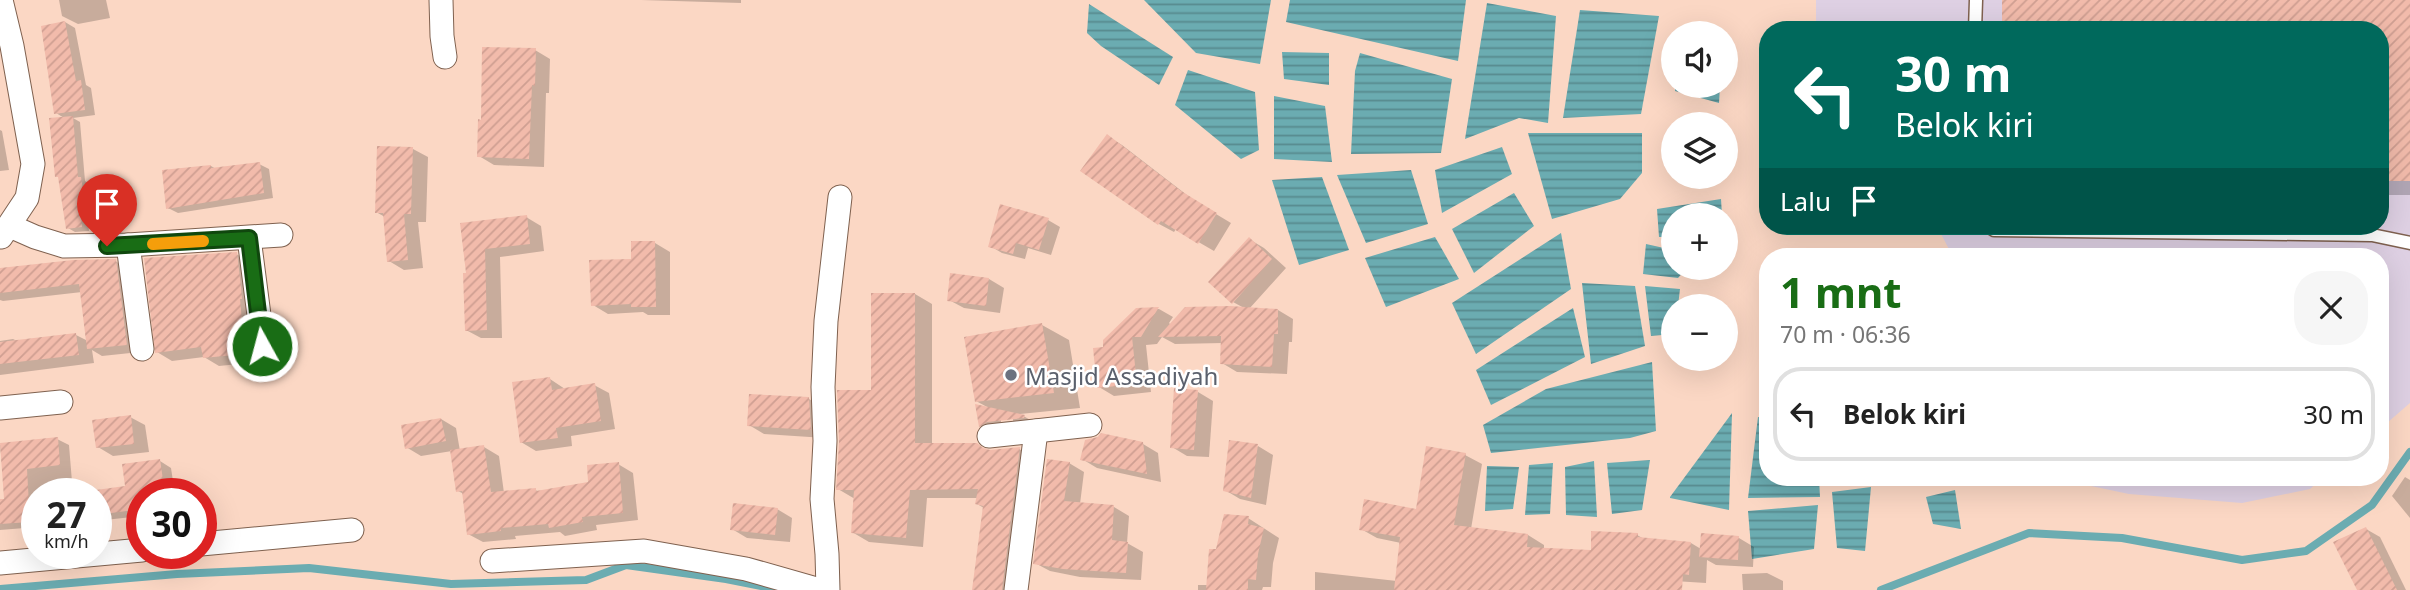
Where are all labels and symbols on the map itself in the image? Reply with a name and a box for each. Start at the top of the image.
pin [77,174,137,246]
position arrow [225,309,299,383]
place label: Masjid Assadiyah [1025,359,1218,392]
marker: Masjid Assadiyah [1003,367,1019,383]
speed limit sign: 30 [126,478,217,569]

